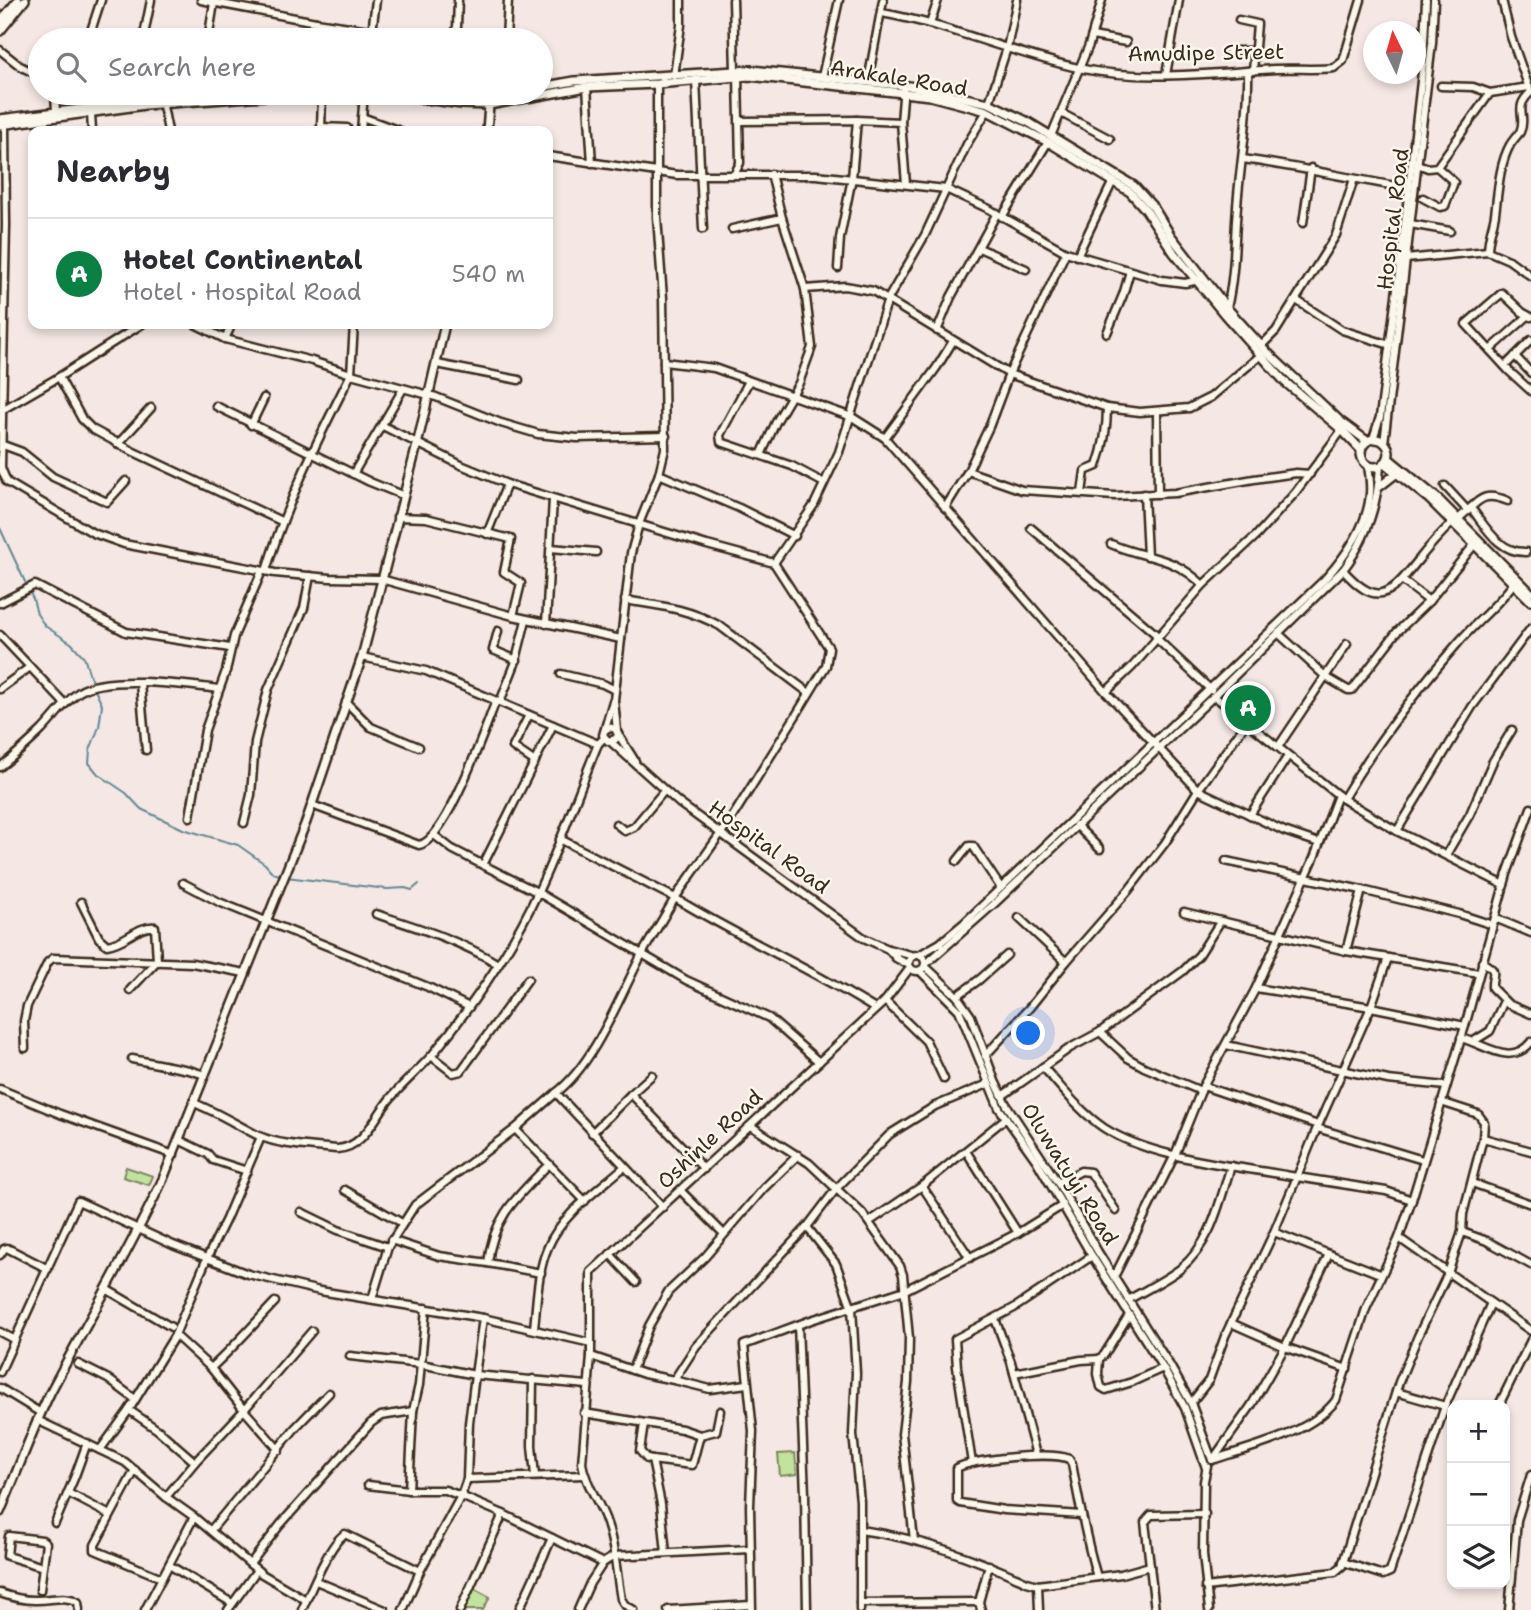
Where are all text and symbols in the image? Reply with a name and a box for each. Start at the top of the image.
north arrow [1363,21,1426,84]
search box [28,28,553,105]
street label: Amudipe Street [1127,38,1285,68]
icon: search [52,48,90,86]
text: Search here [108,49,257,84]
street label: Arakale Road [828,53,970,103]
street label: Hospital Road [1370,146,1416,292]
text: Nearby [56,151,171,192]
text: Hotel Continental [123,242,362,277]
text: A [70,259,88,289]
text: 540 m [452,259,525,289]
text: Hotel · Hospital Road [123,277,361,307]
pin: A [1225,682,1271,734]
street label: Hospital Road [703,794,835,900]
your location [1011,1016,1045,1050]
street label: Oshinle Road [651,1083,769,1195]
street label: Oluwatuyi Road [1015,1098,1125,1250]
map controls [1447,1400,1510,1589]
button: + [1447,1400,1510,1463]
button: − [1447,1463,1510,1526]
button: layers [1447,1526,1510,1589]

